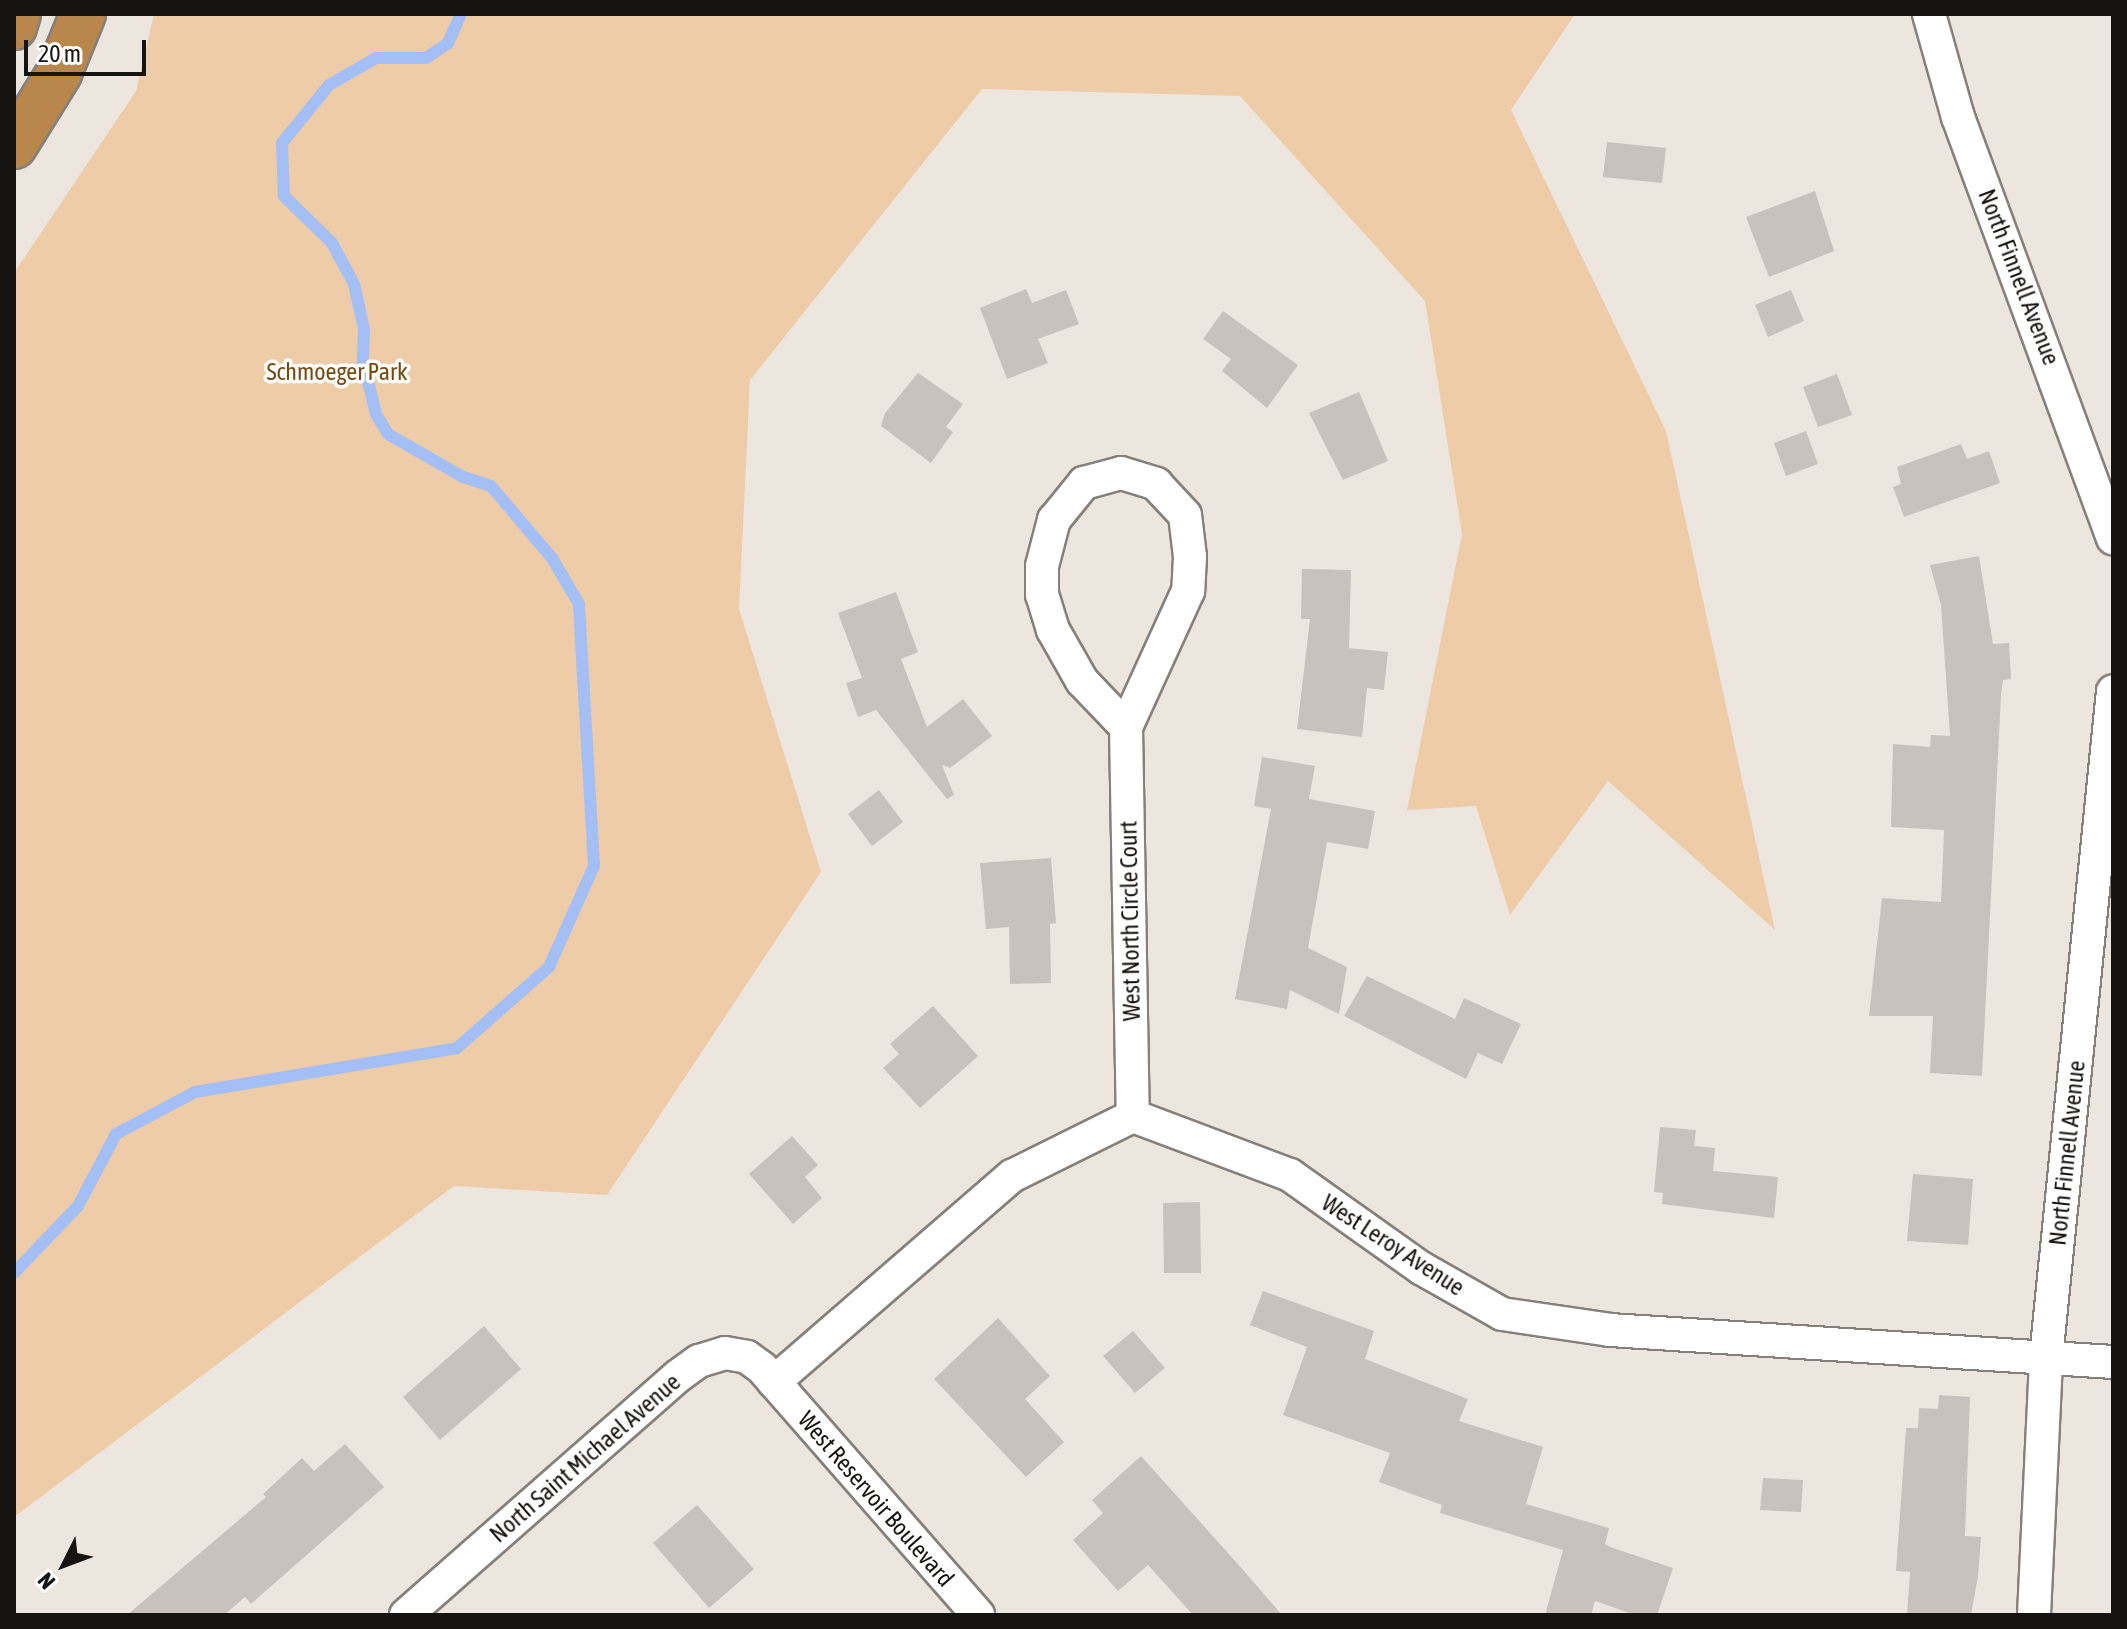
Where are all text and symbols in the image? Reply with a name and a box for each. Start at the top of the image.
scale bar [28,24,150,74]
text: 20 m [38,40,81,67]
street label: North Finnell Avenue [1972,185,2066,369]
park label: Schmoeger Park [266,358,408,386]
street label: West North Circle Court [1114,821,1146,1021]
street label: North Finnell Avenue [2043,1059,2091,1247]
street label: West Leroy Avenue [1316,1188,1470,1302]
street label: North Saint Michael Avenue [484,1367,686,1549]
street label: West Reservoir Boulevard [792,1406,960,1592]
north arrow [24,1525,104,1605]
text: N [32,1568,60,1595]

